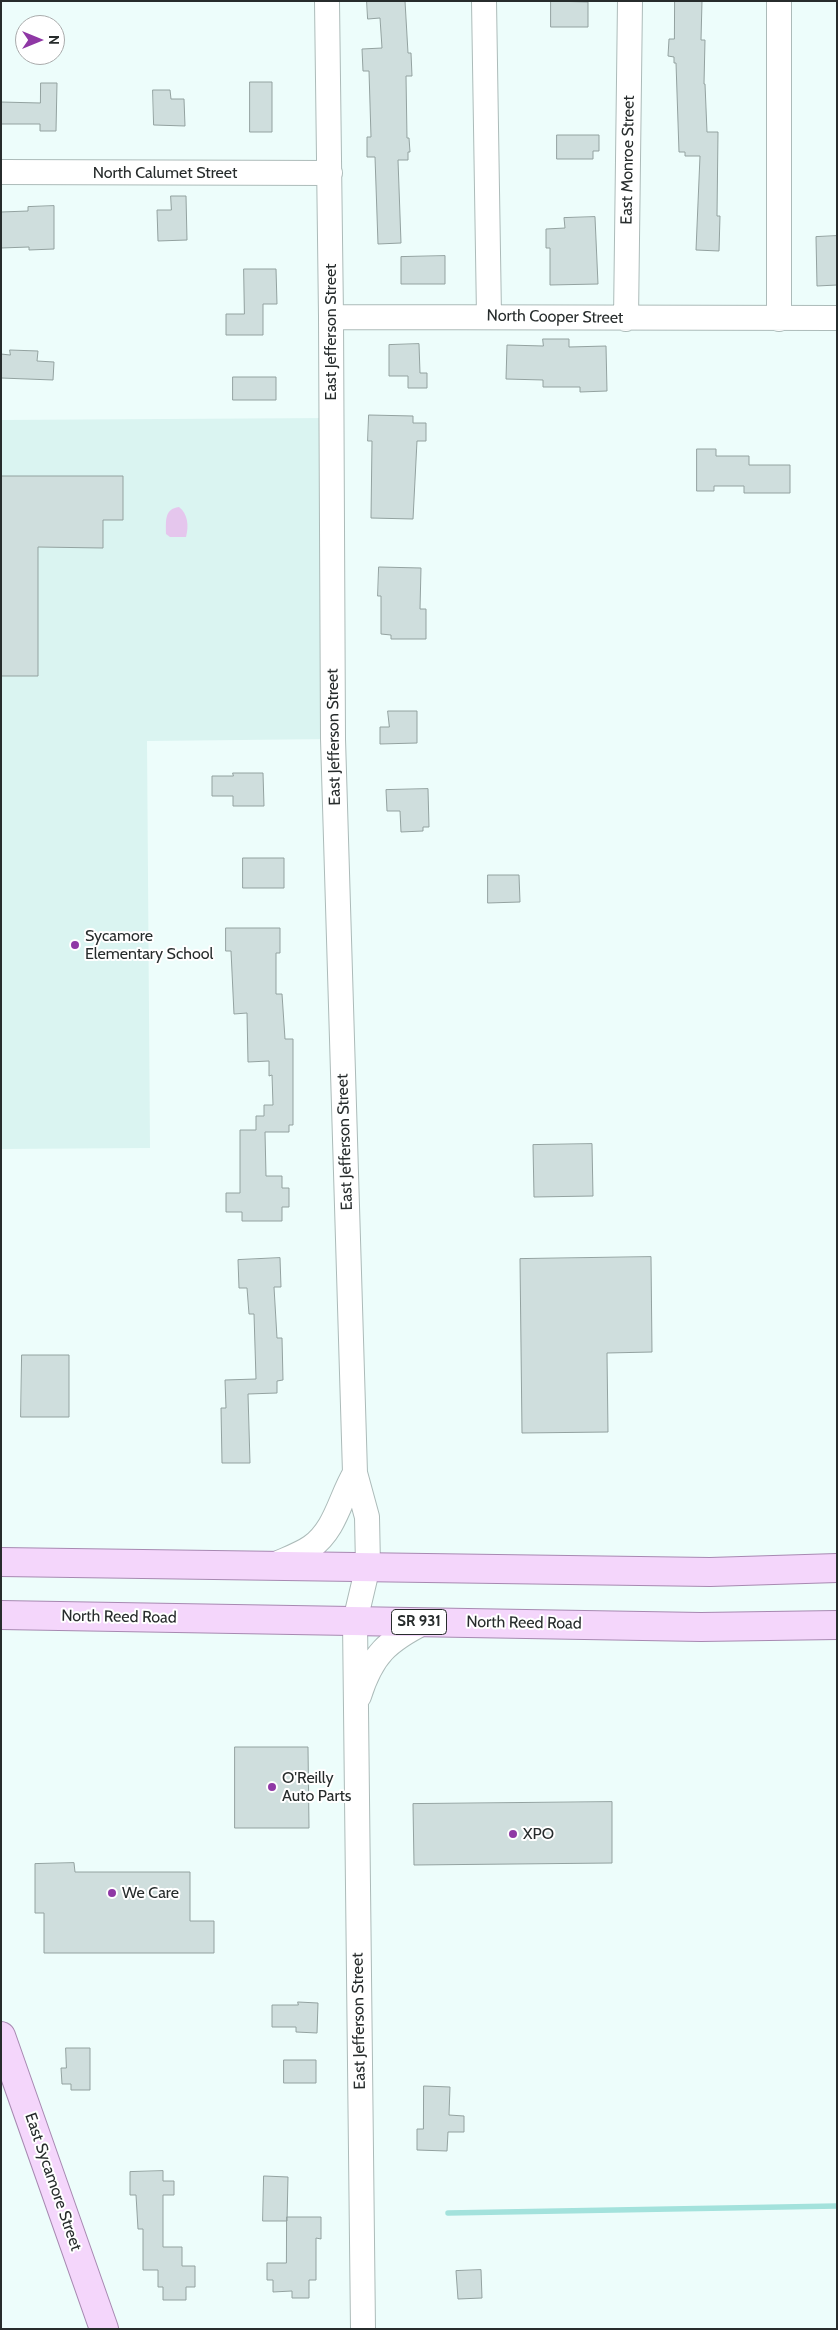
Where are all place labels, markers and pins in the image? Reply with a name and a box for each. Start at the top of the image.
place label: Sycamore Elementary School [85,926,213,964]
marker: Sycamore Elementary School [69,939,81,951]
place label: O'Reilly Auto Parts [282,1768,351,1806]
marker: O'Reilly Auto Parts [266,1781,278,1793]
place label: XPO [523,1824,554,1844]
marker: XPO [507,1828,519,1840]
place label: We Care [122,1883,179,1903]
marker: We Care [106,1887,118,1899]

